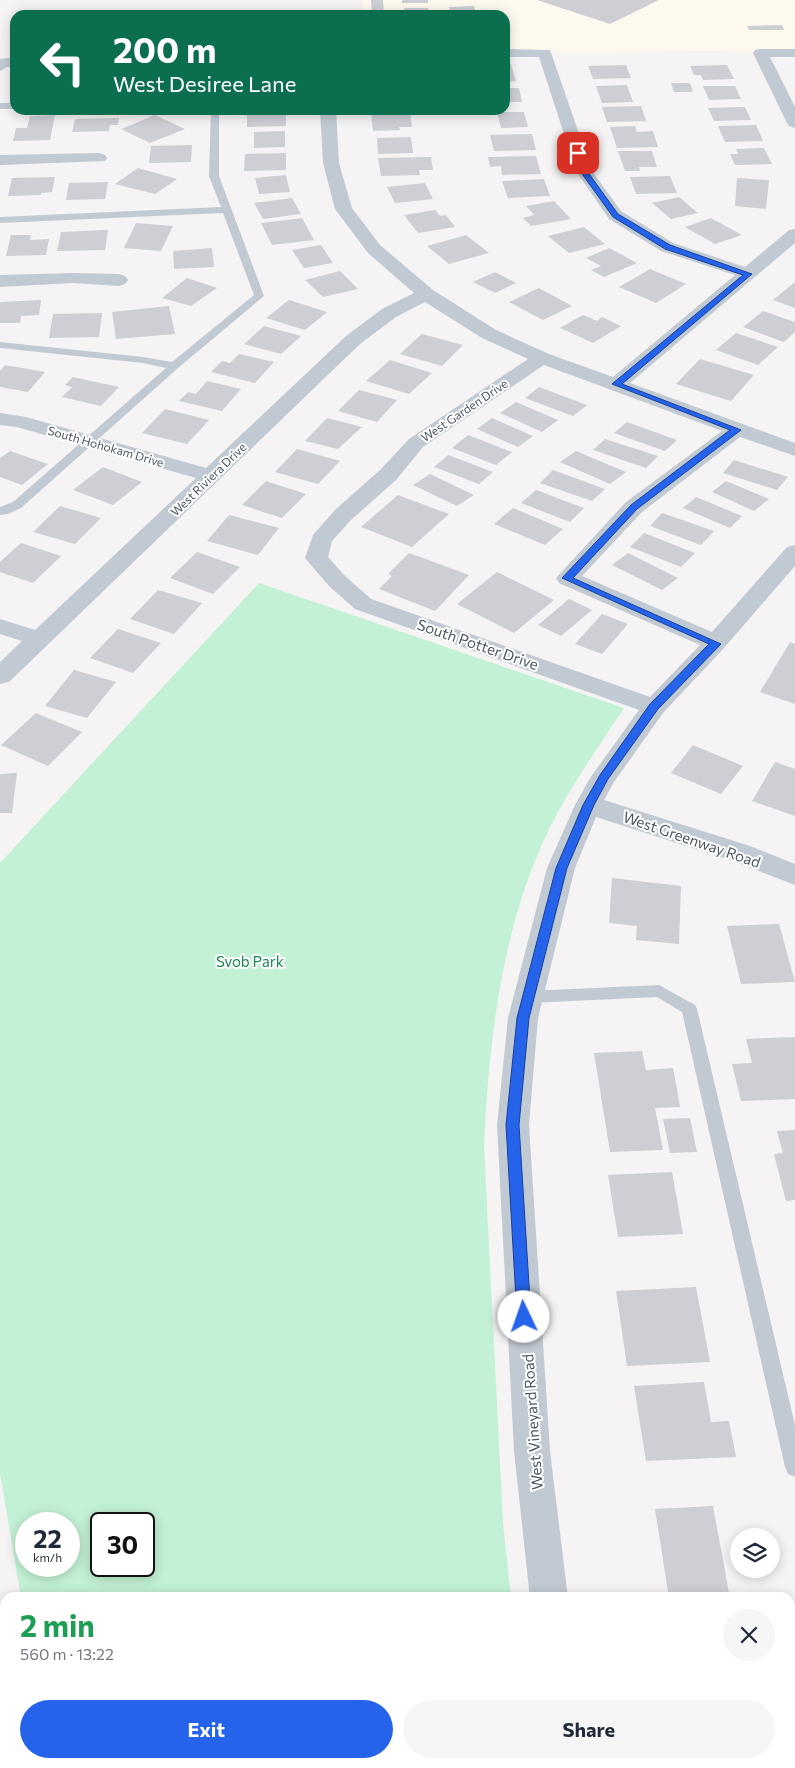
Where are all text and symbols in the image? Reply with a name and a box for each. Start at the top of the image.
text: 200 m [113,27,216,70]
icon: left [30,30,95,95]
text: West Desiree Lane [113,70,296,97]
pin [557,132,599,174]
icon: arrive [564,139,592,167]
street label: West Garden Drive [418,376,510,444]
street label: South Hohokam Drive [47,423,165,469]
street label: West Riviera Drive [167,439,249,519]
street label: South Potter Drive [415,615,541,673]
street label: West Greenway Road [621,807,763,871]
park label: Svob Park [216,952,284,970]
position arrow [497,1290,549,1342]
street label: West Vineyard Road [518,1353,546,1491]
speed limit sign: 30 [90,1512,155,1577]
text: 22 [33,1523,62,1553]
map controls [730,1528,780,1578]
button: layers [730,1528,780,1578]
text: km/h [33,1550,62,1564]
text: 2 min [20,1606,95,1643]
button: close [723,1609,775,1661]
text: 560 m · 13:22 [20,1644,114,1663]
button: Exit [20,1700,393,1758]
button: Share [403,1700,775,1758]

